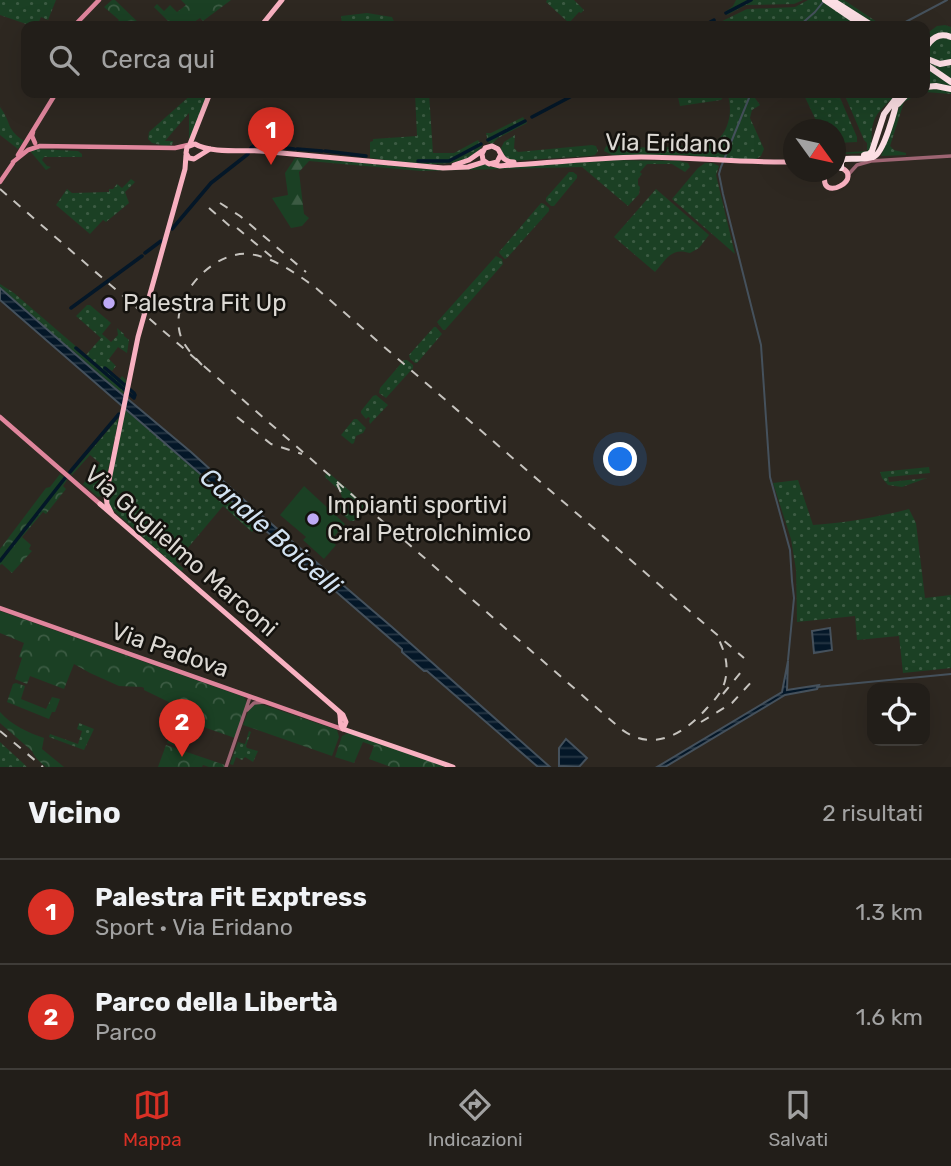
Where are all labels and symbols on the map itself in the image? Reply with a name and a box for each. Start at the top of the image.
pin: 1 [248,107,294,165]
north arrow [783,119,846,182]
street label: Via Eridano [605,128,731,158]
place label: Palestra Fit Up [123,289,287,317]
marker: Palestra Fit Up [101,295,117,311]
your location [603,442,637,476]
street label: Via Guglielmo Marconi [79,460,283,642]
water label: Canale Boicelli [194,462,348,602]
place label: Impianti sportivi Cral Petrolchimico [327,491,531,547]
marker: Impianti sportivi Cral Petrolchimico [305,511,321,527]
street label: Via Padova [107,617,233,683]
pin: 2 [159,699,205,757]

